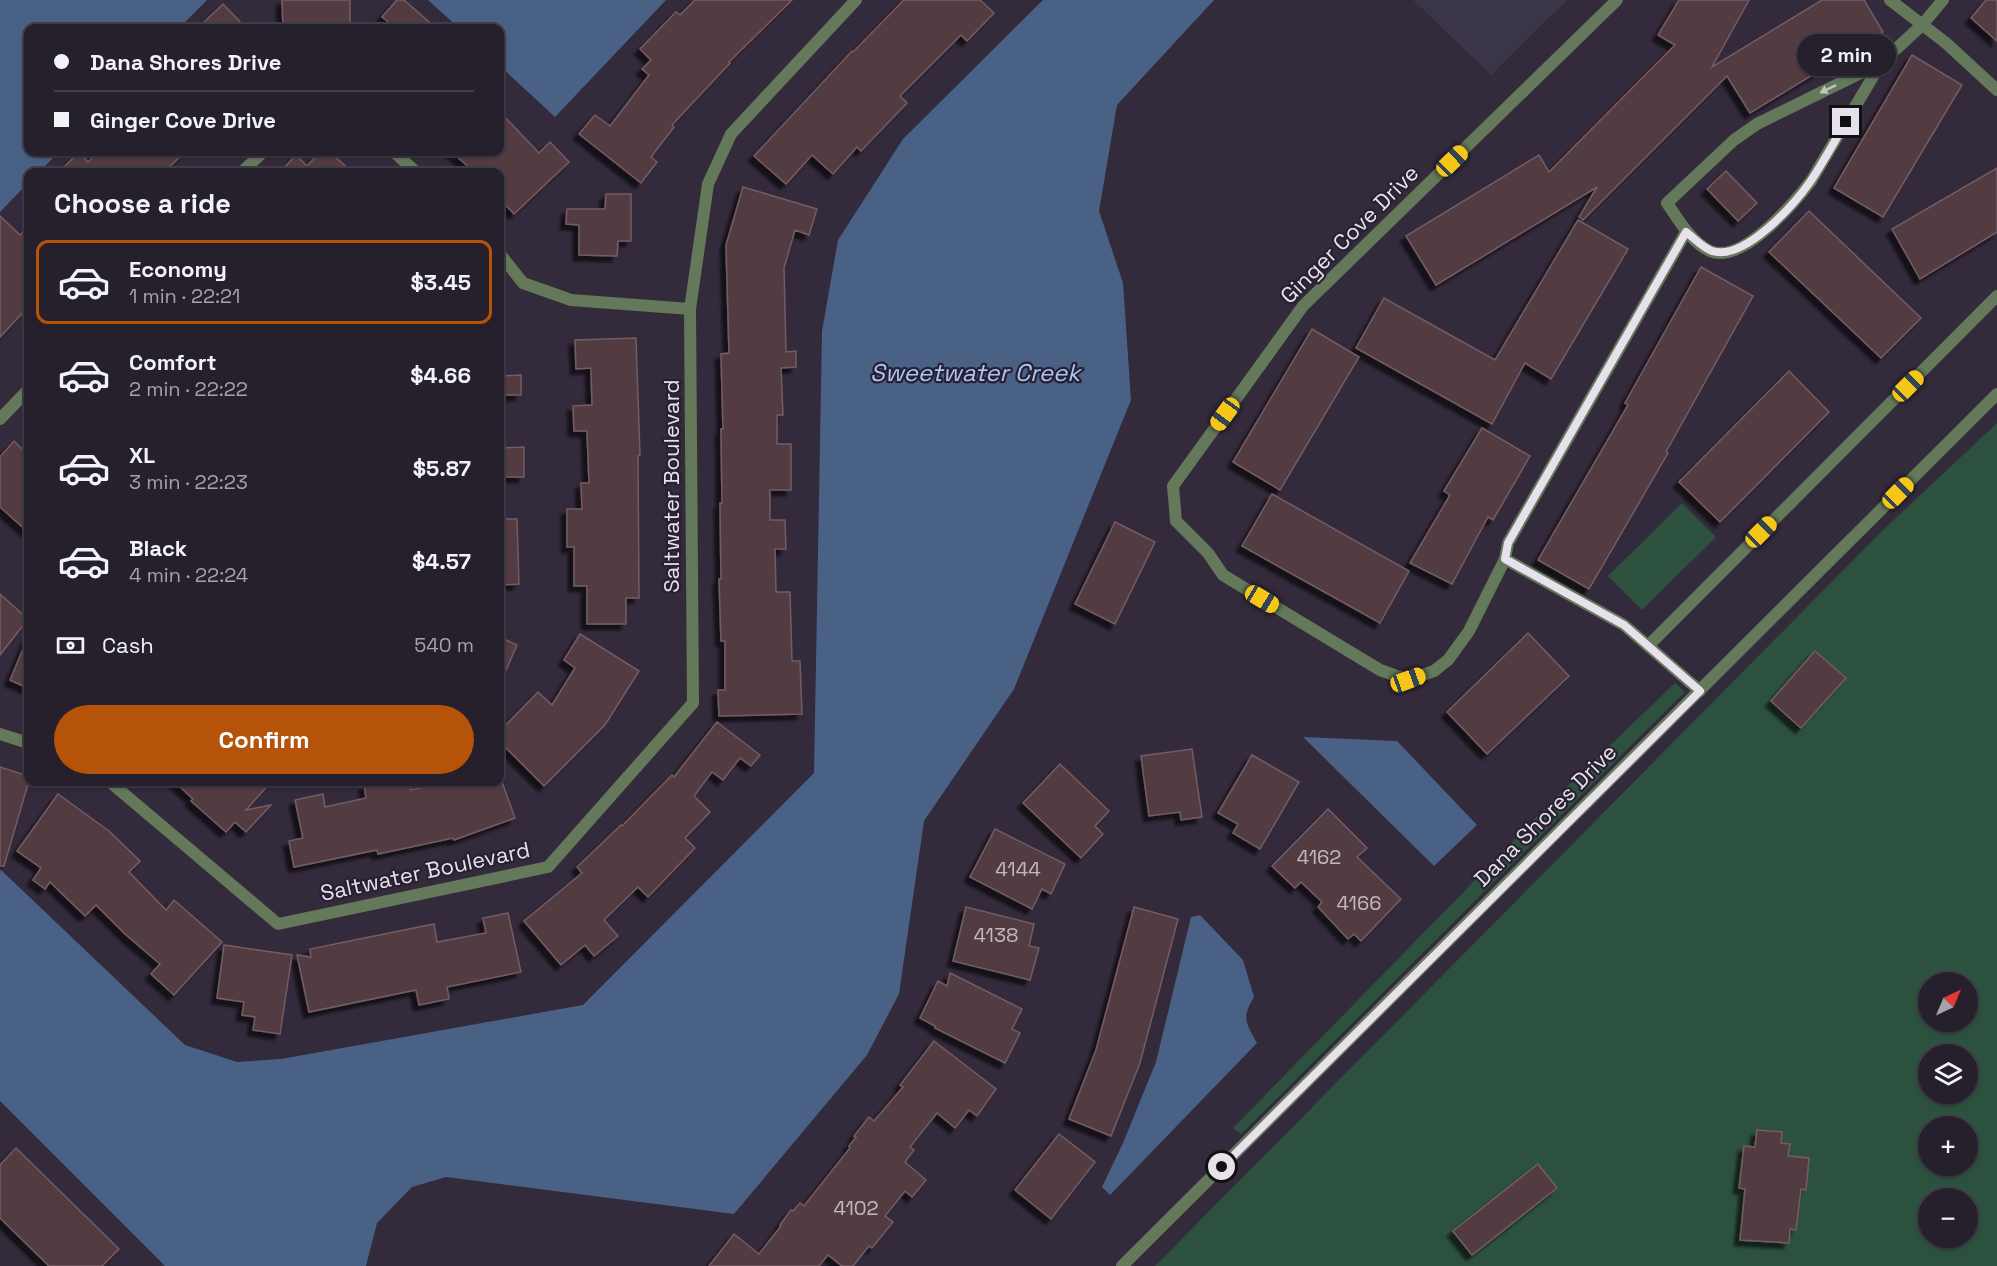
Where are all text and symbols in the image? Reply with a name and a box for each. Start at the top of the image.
callout: 2 min [1796,35,1896,77]
text: 2 min [1821,42,1872,68]
text: Dana Shores Drive [90,48,281,76]
one-way arrow [1820,84,1837,94]
text: Ginger Cove Drive [90,106,276,134]
route end [1832,108,1859,135]
car [1433,142,1471,180]
street label: Ginger Cove Drive [1274,159,1424,309]
text: Choose a ride [54,186,231,221]
icon: car [57,255,111,309]
text: Economy [129,255,227,283]
text: $3.45 [411,268,471,296]
text: 1 min · 22:21 [129,283,240,309]
icon: car [57,348,111,402]
text: Comfort [129,348,217,376]
water label: Sweetwater Creek [870,357,1083,388]
text: $4.66 [410,361,471,389]
car [1889,367,1927,405]
text: 2 min · 22:22 [129,376,248,402]
street label: Saltwater Boulevard [657,379,685,593]
car [1207,394,1243,434]
icon: car [57,441,111,495]
text: XL [129,441,155,469]
text: $5.87 [413,454,471,482]
text: 3 min · 22:23 [129,469,248,495]
car [1879,474,1917,512]
car [1742,513,1780,551]
icon: car [57,534,111,588]
text: Black [129,534,187,562]
text: $4.57 [412,547,471,575]
text: 4 min · 22:24 [129,562,248,588]
car [1242,582,1282,616]
icon: cash [54,629,87,662]
text: Cash [102,631,154,659]
text: 540 m [414,632,474,658]
car [1388,665,1428,695]
button: Confirm [54,705,474,774]
street label: Dana Shores Drive [1468,738,1622,892]
street label: Saltwater Boulevard [318,835,532,907]
house number: 4162 [1297,844,1341,870]
house number: 4144 [995,856,1041,882]
house number: 4166 [1337,890,1381,916]
house number: 4138 [974,922,1018,948]
north arrow [1918,972,1978,1032]
map controls [1918,972,1978,1248]
button: layers [1918,1044,1978,1104]
button: + [1918,1116,1978,1176]
route start [1208,1153,1235,1180]
button: − [1918,1188,1978,1248]
house number: 4102 [833,1195,879,1221]

